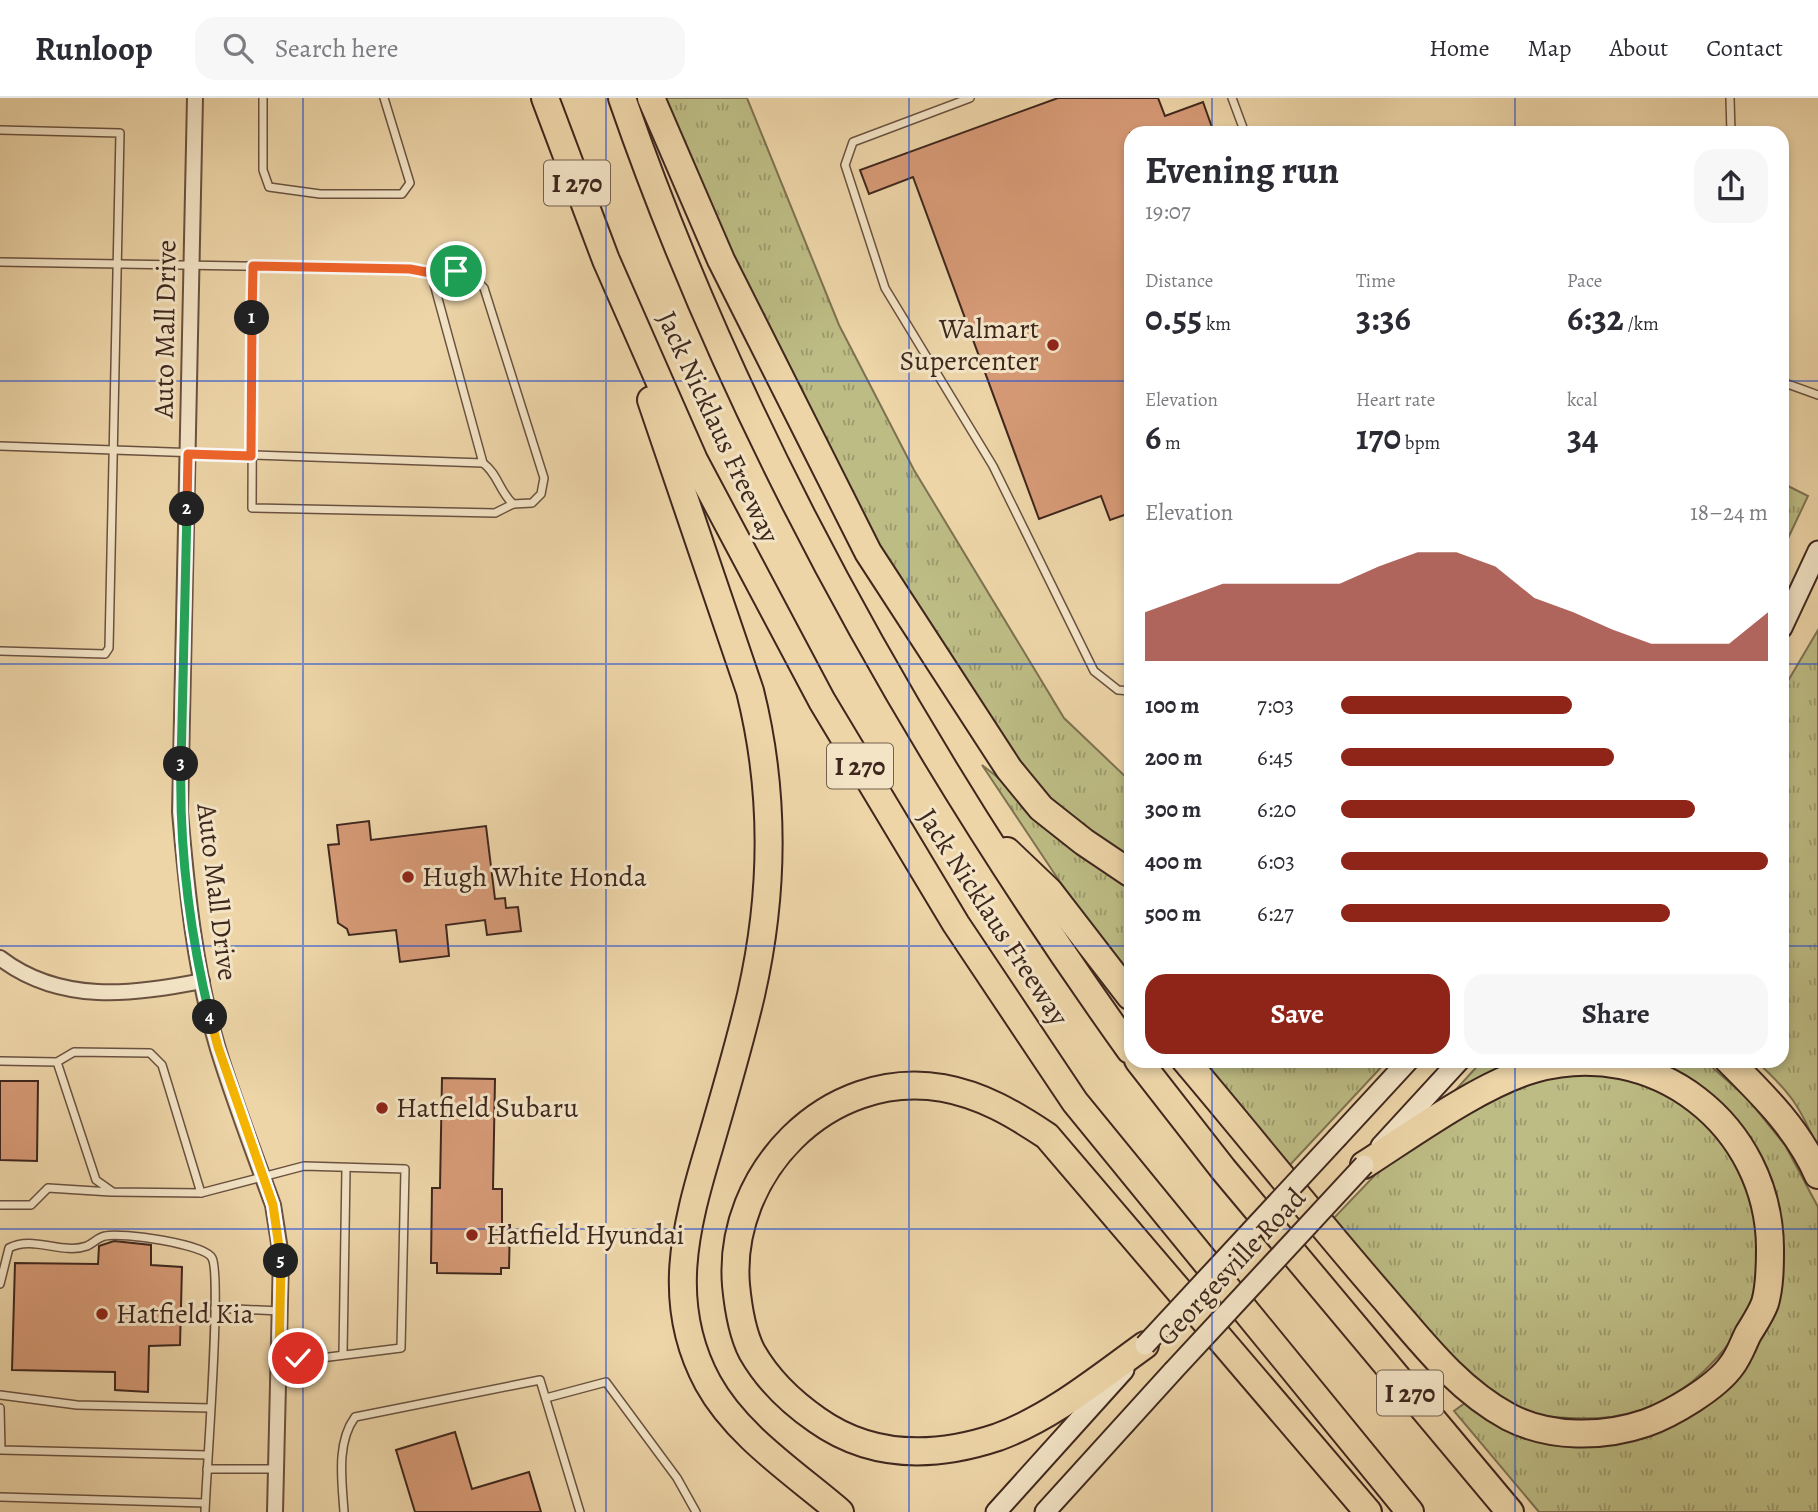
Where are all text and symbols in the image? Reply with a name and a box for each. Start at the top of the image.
search box [195,17,685,80]
text: Runloop [35,26,153,71]
icon: search [219,29,257,67]
text: Search here [275,31,398,66]
text: Home [1429,32,1490,64]
text: Map [1528,32,1572,64]
text: About [1610,32,1668,64]
text: Contact [1706,32,1783,64]
text: Evening run [1145,144,1339,196]
button: share [1694,149,1768,223]
road number: I 270 [544,160,610,206]
text: 19:07 [1145,196,1191,227]
street label: Auto Mall Drive [144,240,186,419]
pin [426,241,486,301]
icon: arrive [437,252,475,290]
text: Distance [1145,268,1213,294]
text: Time [1356,268,1395,294]
text: Pace [1567,268,1602,294]
text: 0.55 [1145,294,1202,342]
text: 3:36 [1356,294,1411,342]
text: 6:32 [1567,294,1624,342]
pin: 1 [234,300,270,336]
text: 1 [248,304,255,330]
street label: Jack Nicklaus Freeway [648,305,789,550]
place label: Walmart Supercenter [899,310,1039,380]
text: km [1202,311,1231,337]
text: /km [1624,311,1659,337]
marker: Walmart Supercenter [1045,337,1061,353]
text: Elevation [1145,387,1218,413]
text: Heart rate [1356,387,1435,413]
text: kcal [1567,387,1597,413]
text: 6 [1145,413,1161,461]
text: 170 [1356,413,1401,461]
text: 34 [1567,413,1599,461]
text: m [1161,430,1181,456]
text: bpm [1401,430,1440,456]
pin: 2 [170,492,204,526]
text: 2 [182,495,191,521]
text: Elevation [1145,497,1233,528]
text: 18–24 m [1690,497,1768,528]
text: 100 m [1145,690,1200,721]
text: 7:03 [1257,690,1294,721]
text: 200 m [1145,742,1203,773]
text: 6:45 [1257,742,1293,773]
road number: I 270 [827,744,893,788]
pin: 3 [164,746,198,782]
text: 3 [176,750,185,776]
text: 300 m [1145,794,1201,825]
text: 6:20 [1257,794,1296,825]
street label: Auto Mall Drive [187,800,247,983]
street label: Jack Nicklaus Freeway [909,801,1078,1033]
text: 400 m [1145,846,1202,877]
text: 6:03 [1257,846,1295,877]
place label: Hugh White Honda [422,858,647,896]
marker: Hugh White Honda [400,869,416,885]
text: 500 m [1145,898,1201,929]
text: 6:27 [1257,898,1294,929]
button: Save [1145,974,1450,1054]
button: Share [1464,974,1768,1054]
pin: 4 [192,1000,228,1034]
text: 4 [205,1003,214,1029]
place label: Hatfield Subaru [396,1089,579,1127]
marker: Hatfield Subaru [374,1100,390,1116]
street label: Georgesville Road [1148,1179,1315,1354]
place label: Hatfield Hyundai [486,1216,684,1254]
marker: Hatfield Hyundai [464,1227,480,1243]
pin: 5 [264,1244,298,1278]
text: 5 [276,1247,285,1273]
place label: Hatfield Kia [116,1295,254,1333]
marker: Hatfield Kia [94,1306,110,1322]
pin [268,1328,328,1388]
icon: check [279,1339,317,1377]
road number: I 270 [1377,1370,1443,1416]

